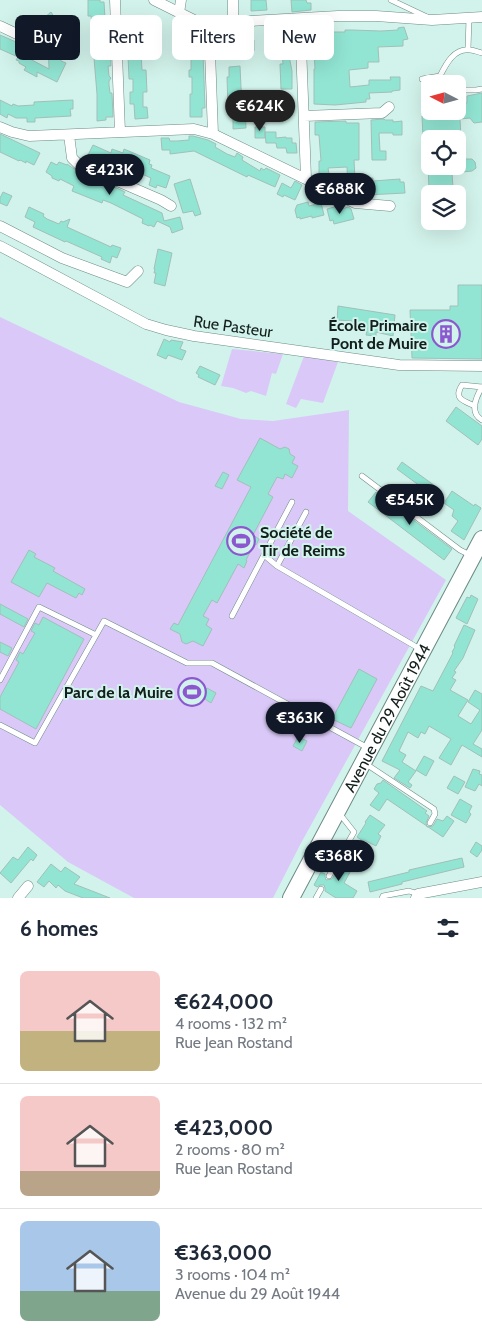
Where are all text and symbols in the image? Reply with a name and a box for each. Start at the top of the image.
chip: Buy [15,15,80,60]
chip: Rent [90,15,162,60]
chip: Filters [172,15,254,60]
chip: New [264,15,334,60]
north arrow [421,75,466,120]
map controls [421,75,466,230]
pin: €624K [225,90,295,132]
text: €624K [236,96,284,115]
button: locate [421,130,466,175]
pin: €423K [75,154,145,196]
text: €423K [86,160,134,179]
pin: €688K [305,172,375,215]
text: €688K [316,179,364,198]
button: layers [421,185,466,230]
street label: Rue Pasteur [192,312,275,342]
place label: École Primaire Pont de Muire [328,316,427,353]
building icon: École Primaire Pont de Muire [431,319,461,349]
pin: €545K [375,484,445,526]
text: €545K [386,490,434,509]
place label: Société de Tir de Reims [260,523,345,560]
sports icon: Société de Tir de Reims [226,526,256,556]
street label: Avenue du 29 Août 1944 [340,641,434,795]
sports icon: Parc de la Muire [177,677,207,707]
place label: Parc de la Muire [64,683,173,702]
pin: €363K [265,702,335,744]
text: €363K [277,708,323,727]
pin: €368K [304,840,374,882]
text: €368K [315,846,363,865]
icon: filters [434,914,462,942]
text: 6 homes [20,916,98,941]
text: €624,000 [175,989,274,1014]
icon: home [60,991,120,1051]
text: 4 rooms · 132 m² [175,1014,287,1033]
text: Rue Jean Rostand [175,1033,293,1052]
text: €423,000 [175,1115,273,1140]
icon: home [60,1116,120,1176]
text: 2 rooms · 80 m² [175,1140,285,1159]
text: Rue Jean Rostand [175,1159,293,1178]
text: €363,000 [175,1240,272,1265]
icon: home [60,1241,120,1301]
text: 3 rooms · 104 m² [175,1265,290,1284]
text: Avenue du 29 Août 1944 [175,1284,340,1303]

